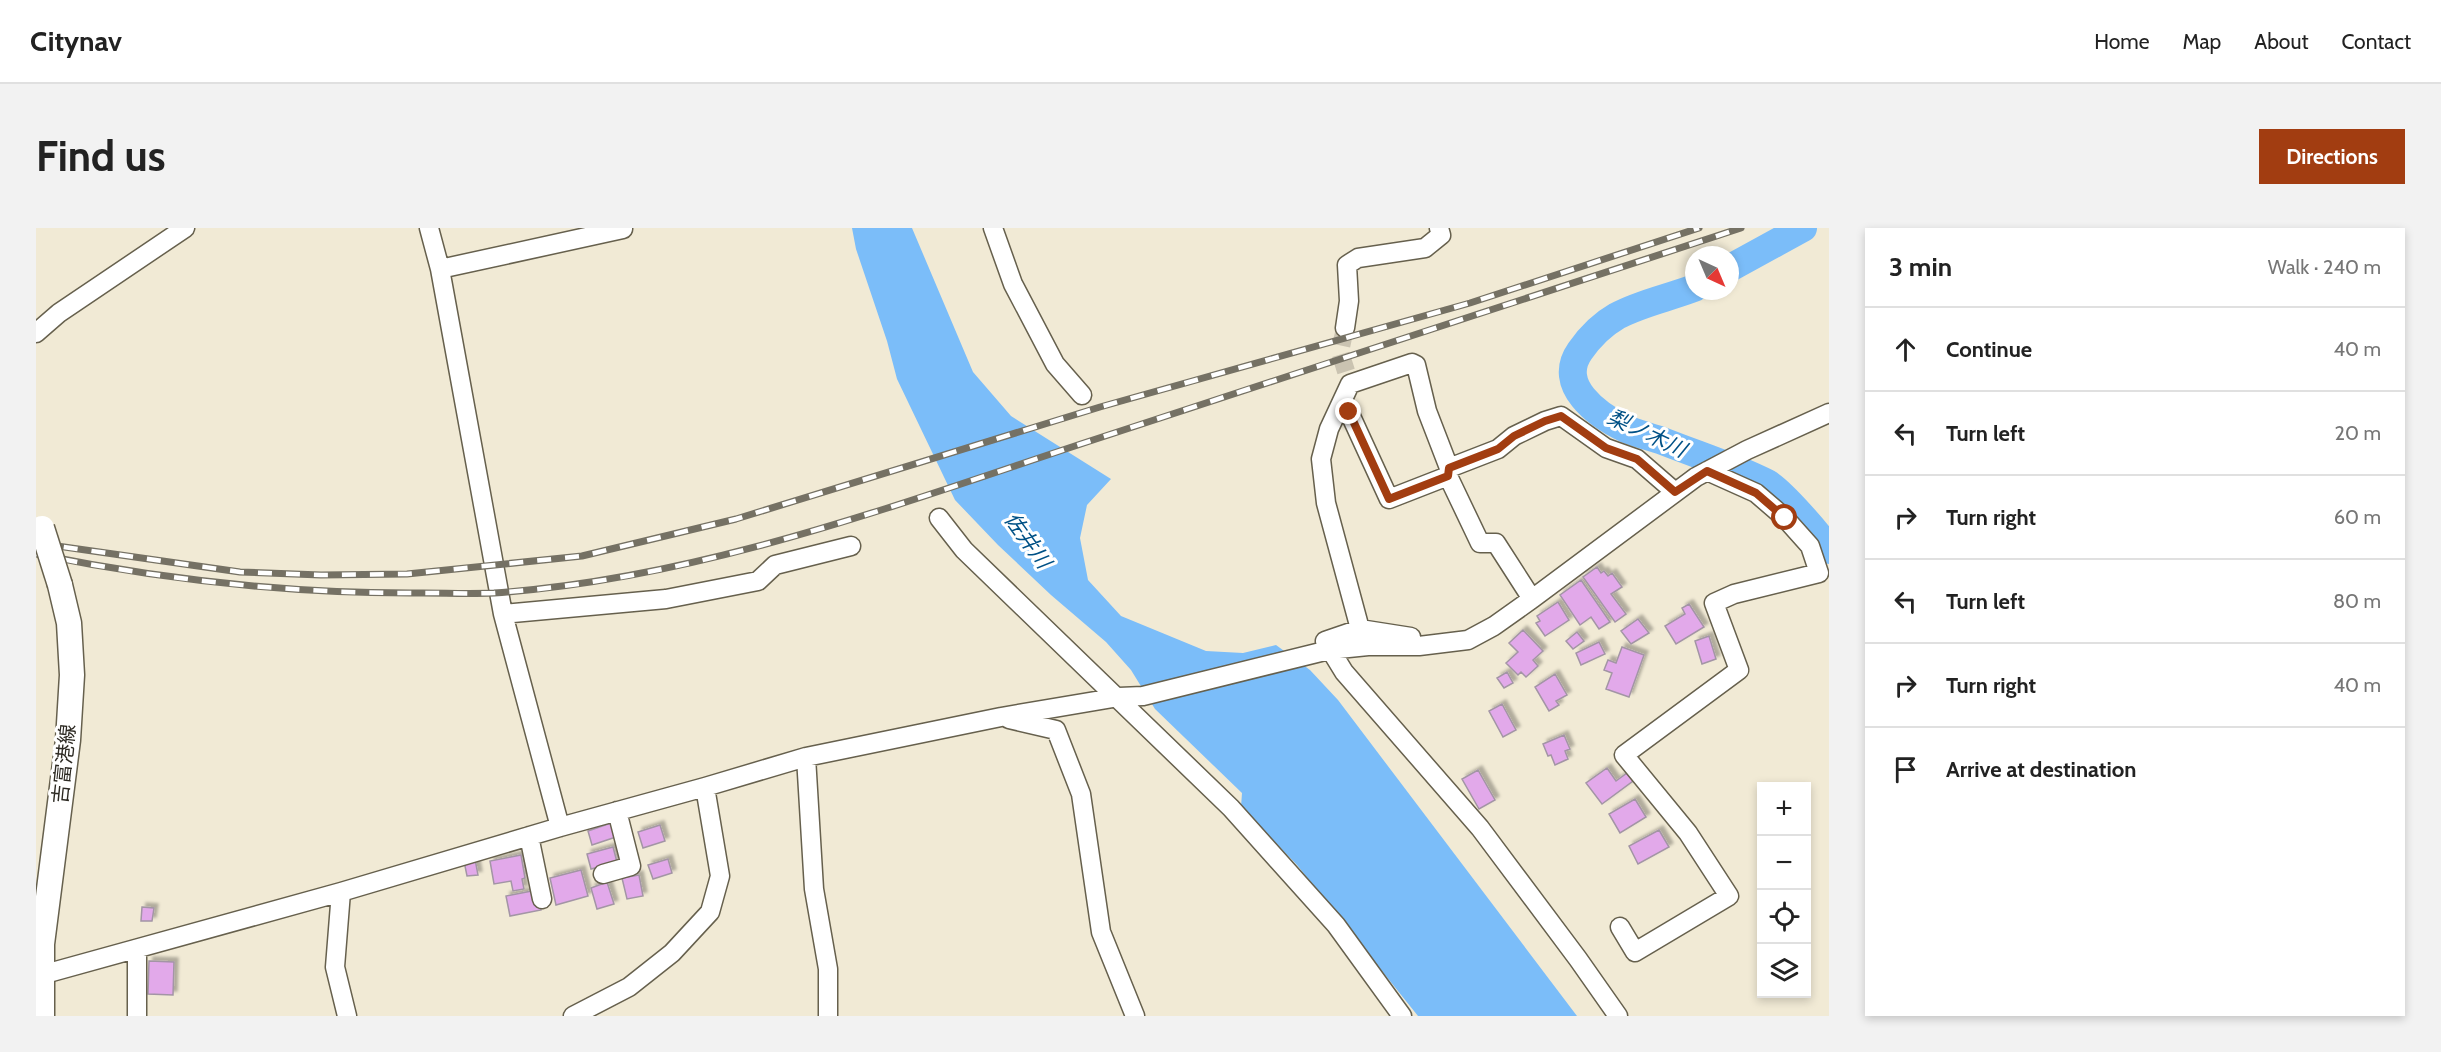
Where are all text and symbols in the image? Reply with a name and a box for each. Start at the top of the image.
text: Citynav [30,24,122,58]
text: Home [2094,29,2150,54]
text: Map [2183,29,2221,54]
text: About [2254,29,2308,54]
text: Contact [2341,29,2411,54]
button: Directions [2259,129,2405,184]
text: Find us [36,130,165,182]
north arrow [1685,246,1739,300]
text: 3 min [1889,251,1952,283]
text: Walk · 240 m [2268,255,2381,279]
icon: ahead [1889,333,1922,366]
text: Continue [1946,336,2032,363]
text: 40 m [2333,337,2381,361]
route end [1335,398,1361,424]
water label: 梨ノ木川 [1604,404,1692,463]
icon: left [1889,417,1922,450]
text: Turn left [1946,420,2025,447]
text: 20 m [2335,421,2381,445]
icon: right [1889,501,1922,534]
route start [1771,504,1797,530]
text: Turn right [1946,504,2036,531]
text: 60 m [2334,505,2381,529]
water label: 佐井川 [999,507,1058,574]
icon: left [1889,585,1922,618]
text: Turn left [1946,588,2025,615]
text: 80 m [2333,589,2381,613]
icon: right [1889,669,1922,702]
text: Turn right [1946,672,2036,699]
text: 40 m [2333,673,2381,697]
street label: 吉富港線 [48,723,80,805]
icon: arrive [1889,753,1922,786]
text: Arrive at destination [1946,756,2136,783]
map controls [1757,782,1811,998]
button: + [1757,782,1811,836]
button: − [1757,836,1811,890]
button: locate [1757,890,1811,944]
button: layers [1757,944,1811,998]

